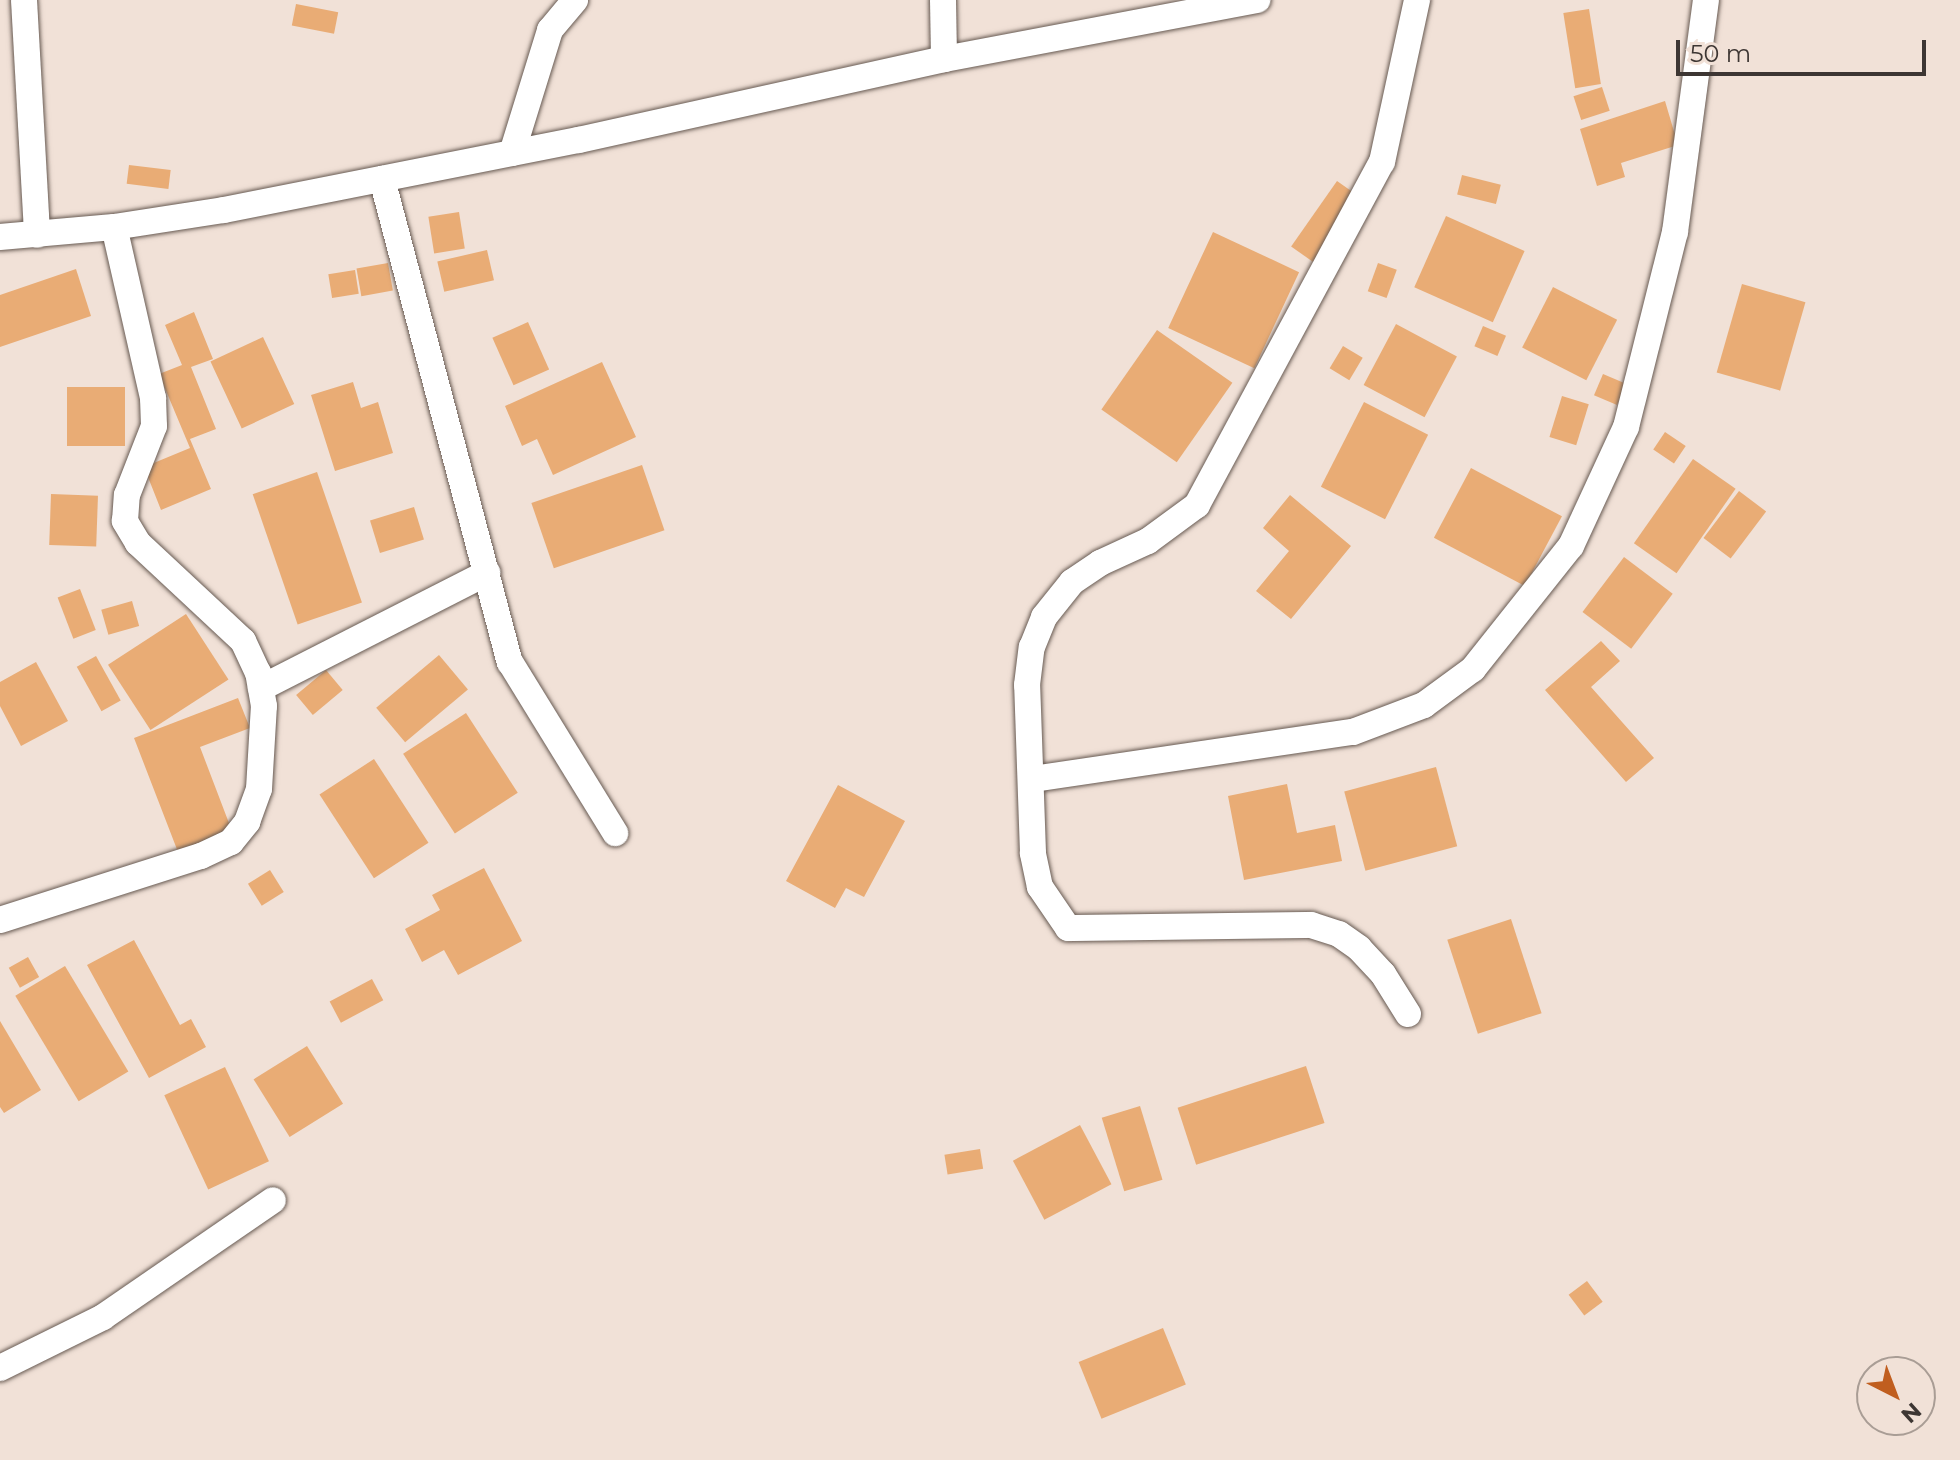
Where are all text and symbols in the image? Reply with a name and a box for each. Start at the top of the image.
scale bar [1680,24,1930,74]
text: 50 m [1690,39,1751,68]
north arrow [1856,1356,1936,1436]
text: N [1895,1397,1927,1429]

